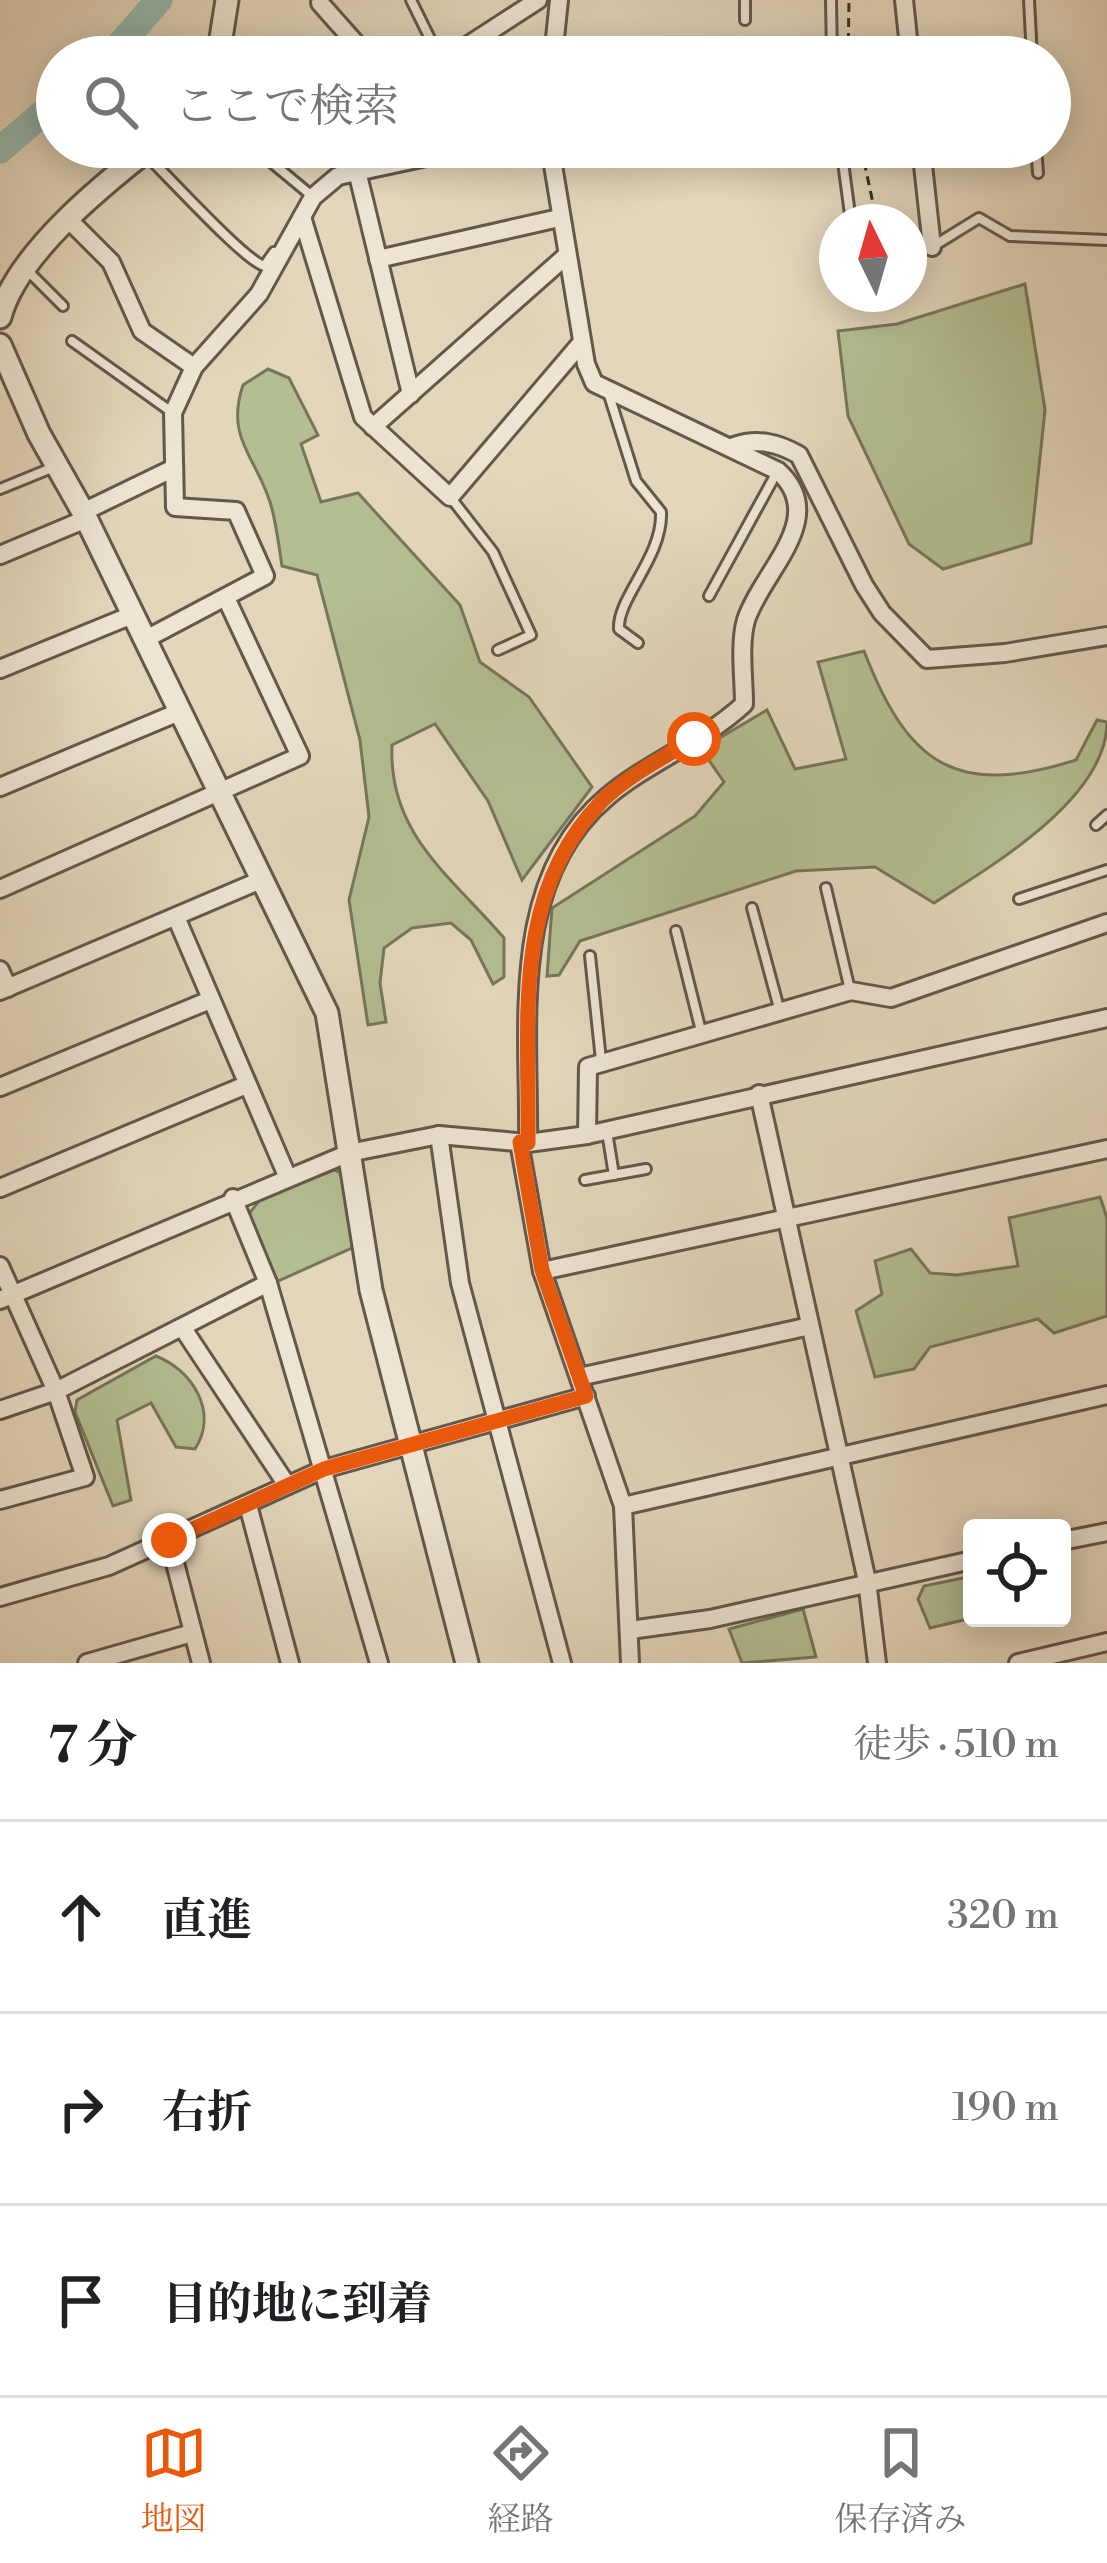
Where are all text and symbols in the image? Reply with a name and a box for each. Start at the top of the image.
search box [36,36,1071,168]
icon: search [78,69,144,135]
text: ここで検索 [174,79,399,136]
north arrow [819,204,927,312]
route start [667,712,721,766]
route end [142,1513,196,1567]
map controls [963,1519,1071,1627]
button: locate [963,1519,1071,1627]
text: 7 分 [48,1715,137,1779]
text: 徒歩 · 510 m [853,1721,1059,1770]
icon: ahead [48,1884,114,1950]
text: 320 m [947,1892,1059,1941]
text: 直進 [162,1893,252,1950]
icon: right [48,2076,114,2142]
text: 190 m [952,2084,1059,2133]
text: 右折 [162,2085,252,2142]
icon: arrive [48,2268,114,2334]
text: 目的地に到着 [162,2277,432,2334]
tab: 地図 [141,2420,207,2541]
tab: 経路 [488,2420,554,2541]
tab: 保存済み [835,2420,967,2541]

